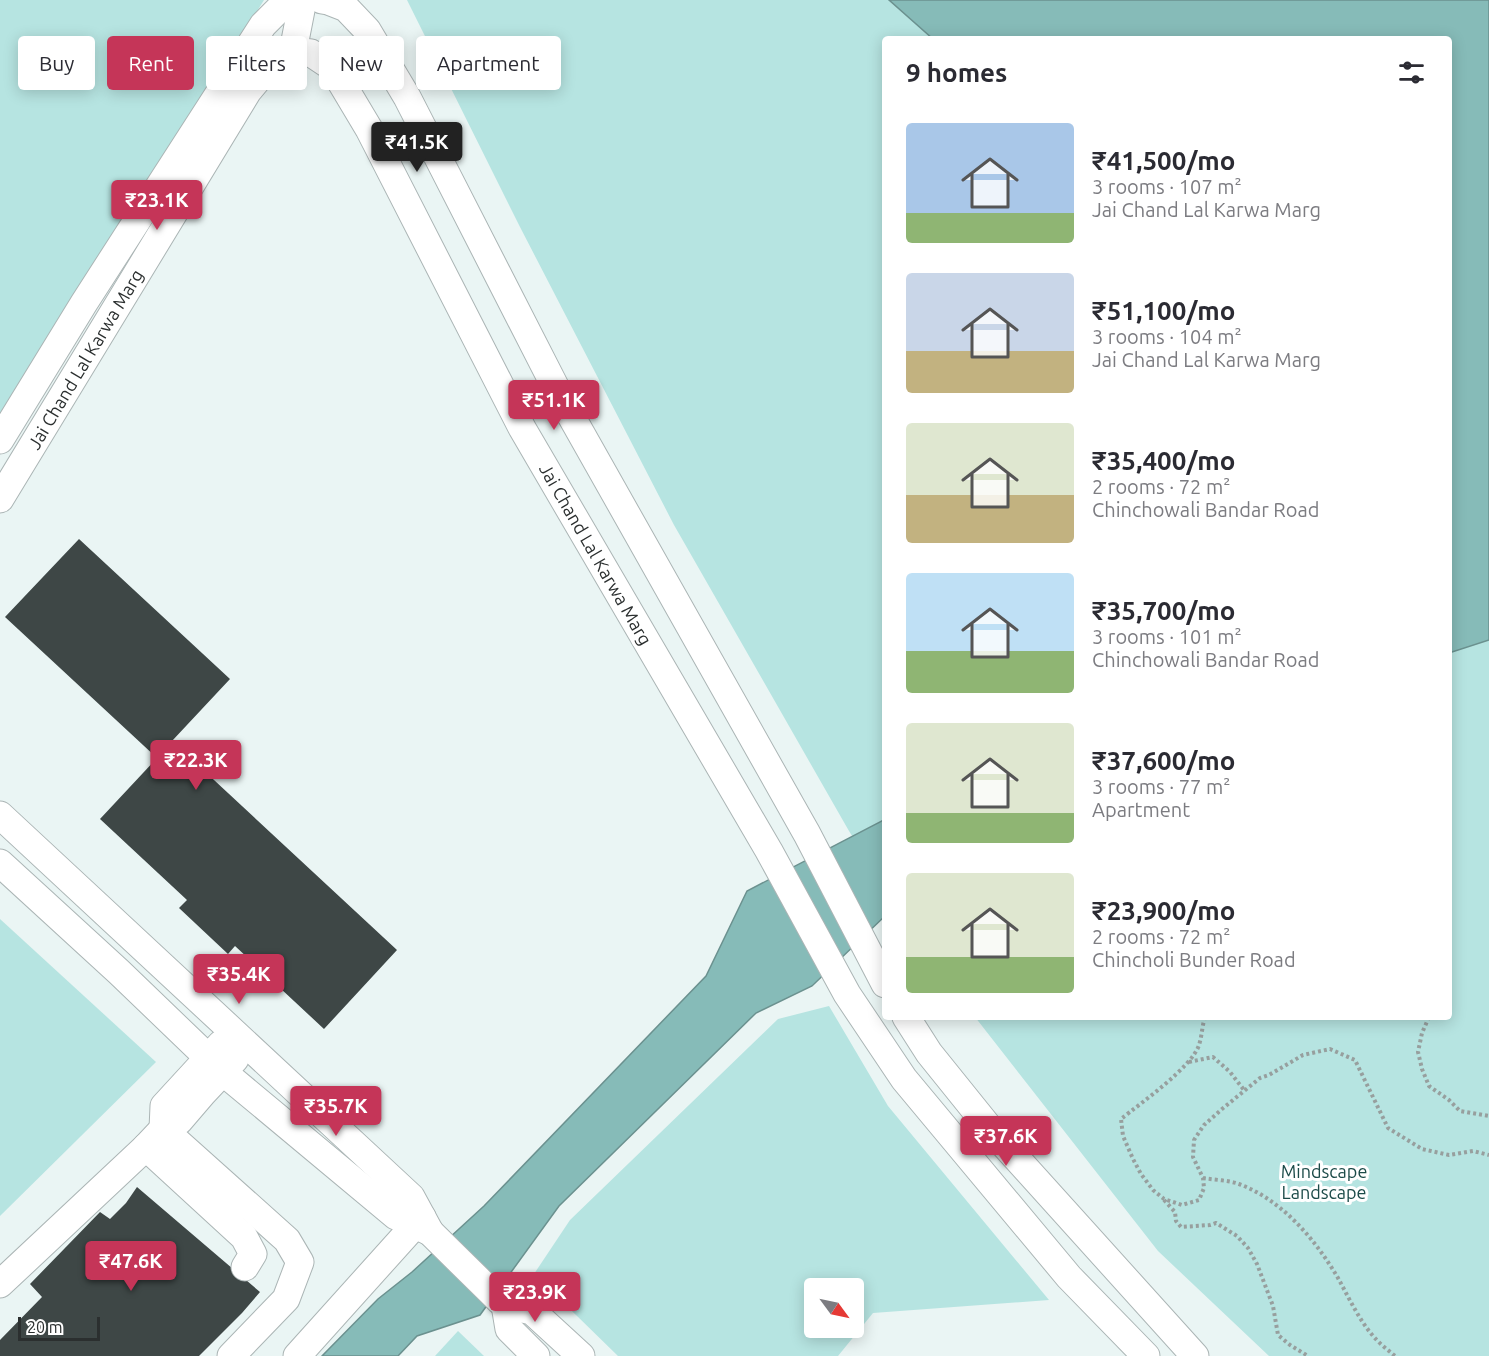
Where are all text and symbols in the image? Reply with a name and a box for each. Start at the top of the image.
chip: Buy [18,36,95,90]
chip: Rent [107,36,194,90]
chip: Filters [206,36,307,90]
chip: New [319,36,404,90]
chip: Apartment [416,36,561,90]
icon: filters [1395,56,1428,89]
text: 9 homes [906,58,1007,87]
pin: ₹41.5K [368,122,466,173]
text: ₹41.5K [385,130,449,153]
text: ₹41,500/mo [1092,146,1235,175]
icon: home [954,147,1026,219]
text: 3 rooms · 107 m² [1092,175,1242,198]
pin: ₹23.1K [108,180,206,231]
text: ₹23.1K [125,188,189,211]
text: Jai Chand Lal Karwa Marg [1092,198,1321,221]
street label: Jai Chand Lal Karwa Marg [23,266,147,452]
text: ₹51,100/mo [1092,296,1235,325]
icon: home [954,297,1026,369]
text: 3 rooms · 104 m² [1092,325,1242,348]
text: Jai Chand Lal Karwa Marg [1092,348,1321,371]
pin: ₹51.1K [505,380,603,431]
text: ₹51.1K [522,388,586,411]
text: ₹35,400/mo [1092,446,1235,475]
icon: home [954,447,1026,519]
street label: Jai Chand Lal Karwa Marg [536,460,656,648]
text: 2 rooms · 72 m² [1092,475,1230,498]
text: Chinchowali Bandar Road [1092,498,1319,521]
text: ₹35,700/mo [1092,596,1235,625]
icon: home [954,597,1026,669]
text: 3 rooms · 101 m² [1092,625,1242,648]
text: Chinchowali Bandar Road [1092,648,1319,671]
pin: ₹22.3K [147,740,245,791]
text: ₹37,600/mo [1092,746,1235,775]
icon: home [954,747,1026,819]
text: ₹22.3K [164,748,228,771]
text: 3 rooms · 77 m² [1092,775,1230,798]
text: Apartment [1092,798,1190,821]
text: ₹23,900/mo [1092,896,1235,925]
icon: home [954,897,1026,969]
text: 2 rooms · 72 m² [1092,925,1230,948]
text: Chincholi Bunder Road [1092,948,1296,971]
pin: ₹35.4K [190,954,288,1005]
text: ₹35.4K [207,962,271,985]
pin: ₹35.7K [287,1086,385,1137]
text: ₹35.7K [304,1094,368,1117]
pin: ₹37.6K [957,1116,1055,1167]
text: ₹37.6K [974,1124,1038,1147]
park label: Mindscape Landscape [1281,1161,1367,1202]
pin: ₹47.6K [82,1241,180,1292]
text: ₹47.6K [99,1249,163,1272]
pin: ₹23.9K [486,1272,584,1323]
north arrow [804,1278,864,1338]
map controls [804,1278,864,1338]
text: ₹23.9K [503,1280,567,1303]
scale bar [18,1314,100,1342]
text: 20 m [27,1318,63,1336]

